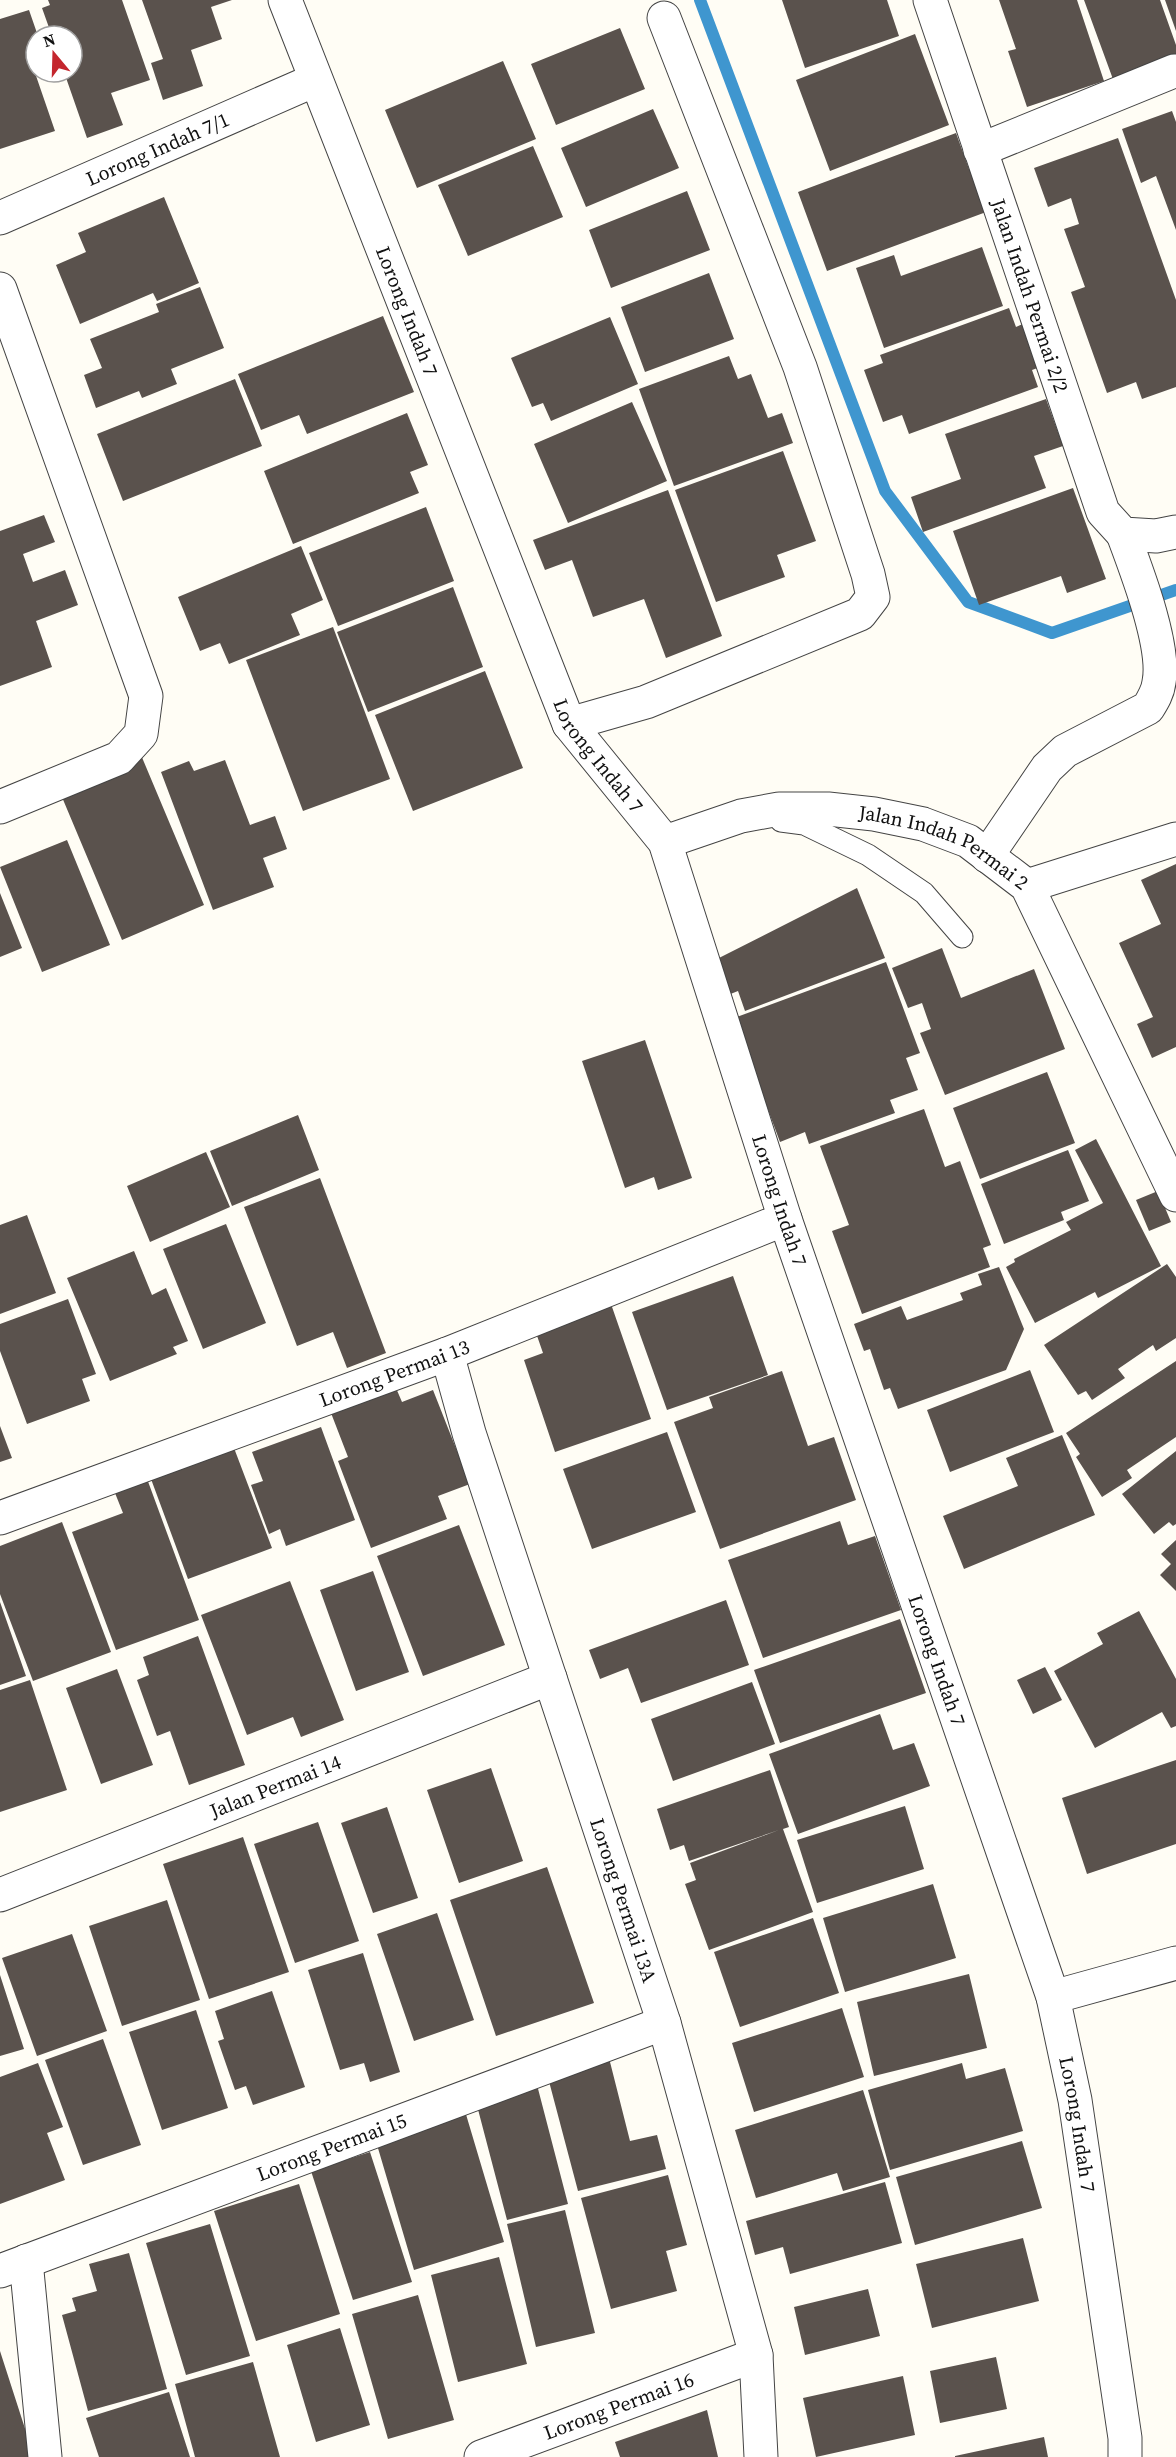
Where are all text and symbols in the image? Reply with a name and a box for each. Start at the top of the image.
north arrow [24,24,84,84]
text: N [40,27,59,52]
street label: Lorong Indah 7/1 [82,105,233,193]
street label: Jalan Indah Permai 2/2 [984,194,1076,396]
street label: Lorong Indah 7 [369,242,445,380]
street label: Lorong Indah 7 [546,695,650,819]
street label: Jalan Indah Permai 2 [856,798,1034,896]
street label: Lorong Indah 7 [745,1131,814,1270]
street label: Lorong Permai 13 [315,1332,474,1414]
street label: Lorong Indah 7 [901,1591,972,1729]
street label: Jalan Permai 14 [205,1748,345,1825]
street label: Lorong Permai 13A [583,1814,664,1987]
street label: Lorong Indah 7 [1052,2054,1102,2194]
street label: Lorong Permai 15 [253,2106,411,2188]
street label: Lorong Permai 16 [540,2365,698,2447]

